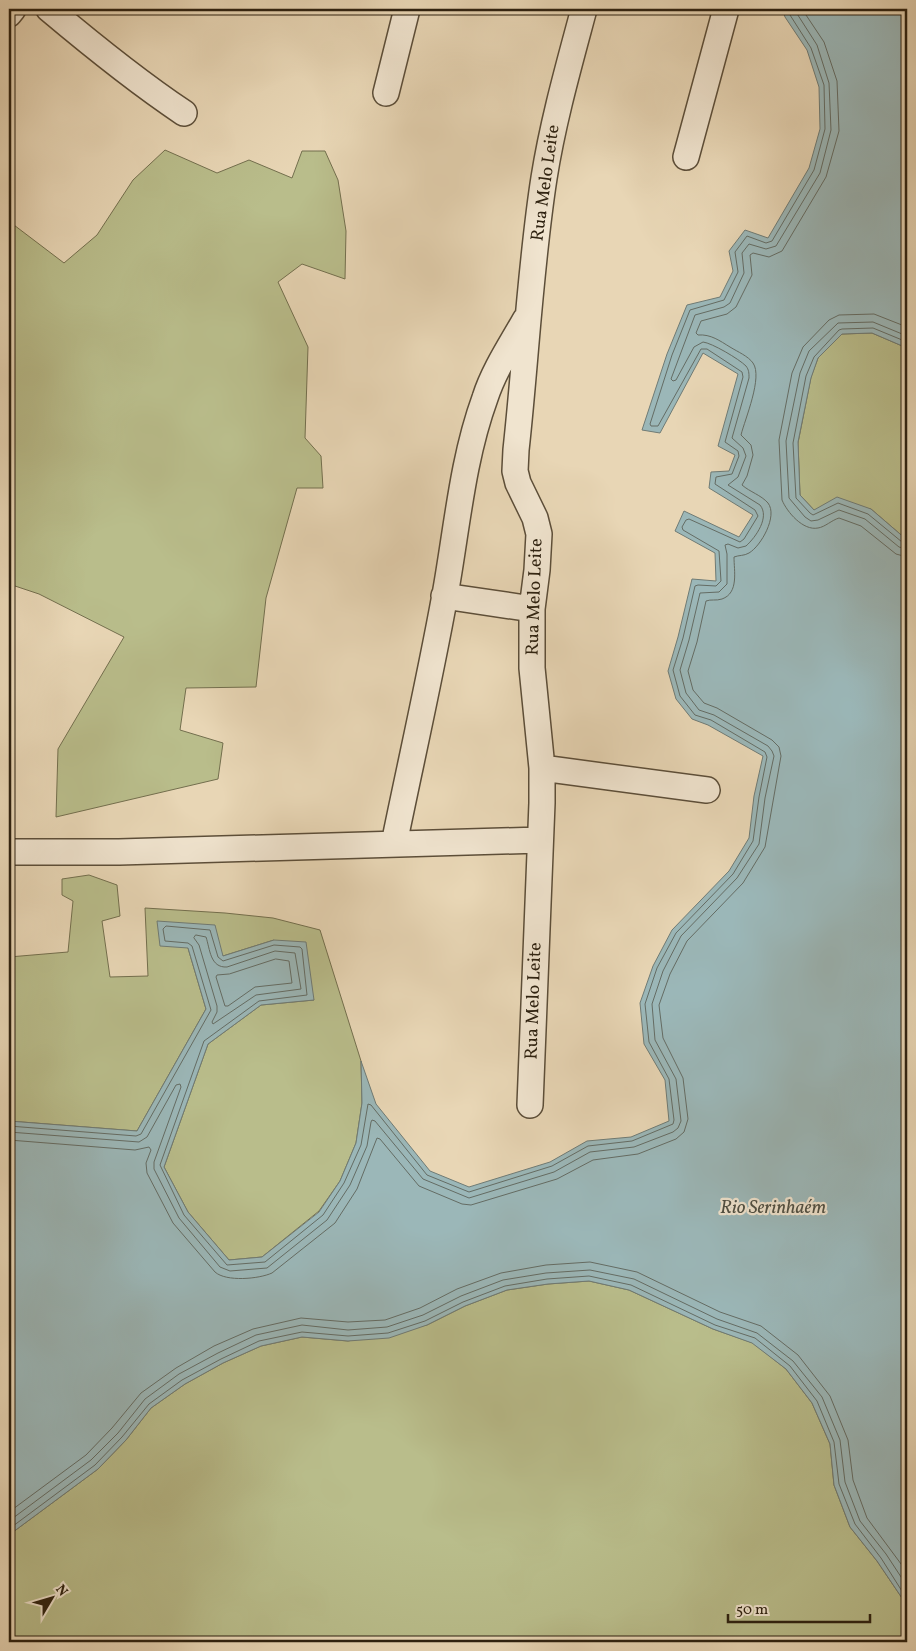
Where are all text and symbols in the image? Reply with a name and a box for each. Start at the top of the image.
street label: Rua Melo Leite [525,123,567,243]
street label: Rua Melo Leite [520,538,550,656]
street label: Rua Melo Leite [519,942,549,1060]
water label: Rio Serinhaém [720,1195,826,1221]
north arrow [28,1574,78,1624]
text: N [50,1581,72,1601]
scale bar [728,1591,871,1623]
text: 50 m [736,1600,768,1621]

